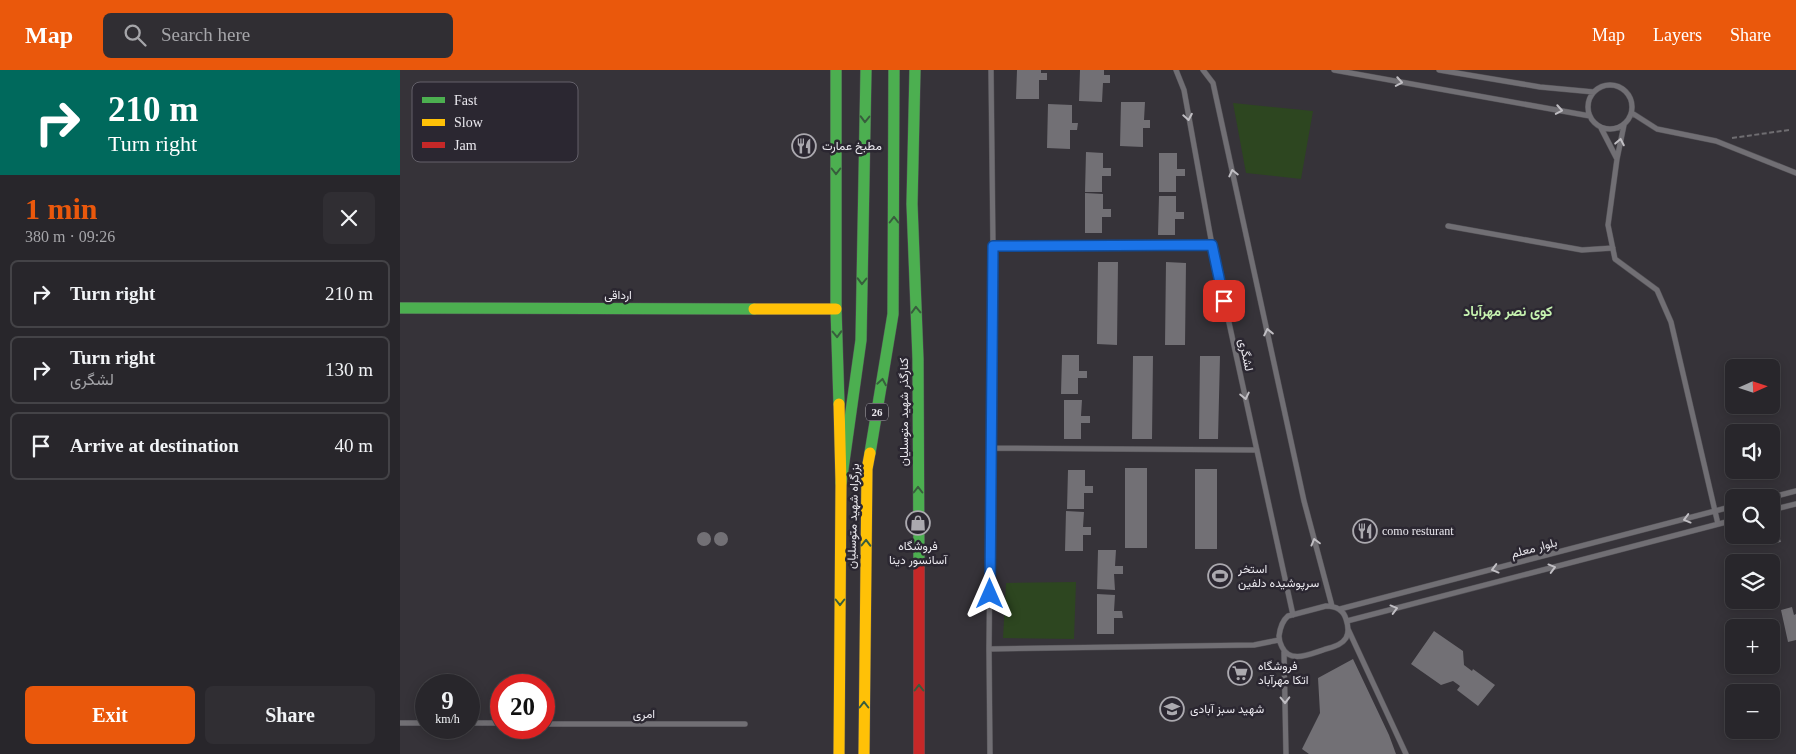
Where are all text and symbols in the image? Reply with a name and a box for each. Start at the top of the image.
search box [103,13,453,58]
icon: search [121,21,149,49]
text: Map [25,22,73,48]
text: Search here [161,24,250,45]
text: Map [1592,25,1625,45]
text: Layers [1653,25,1702,45]
text: Share [1730,25,1771,45]
one-way arrow [1395,76,1404,86]
legend [412,82,578,162]
icon: right [25,90,90,155]
text: 210 m [108,90,198,129]
text: Fast [454,93,477,108]
one-way arrow [1555,105,1564,115]
one-way arrow [1183,112,1193,121]
text: Slow [454,115,484,130]
one-way arrow [860,115,870,123]
text: Turn right [108,131,197,156]
restaurant icon: مطبخ عمارت [791,133,817,159]
text: Jam [454,138,477,153]
one-way arrow [1615,138,1625,146]
place label: مطبخ عمارت [822,139,882,155]
one-way arrow [831,168,841,175]
one-way arrow [1228,169,1239,178]
text: 1 min [25,192,98,225]
button: close [323,192,375,244]
one-way arrow [889,216,899,224]
text: 380 m · 09:26 [25,228,115,245]
one-way arrow [857,278,867,285]
icon: right [27,280,55,308]
pin [1203,280,1245,322]
text: Turn right [70,283,155,304]
text: 210 m [325,283,373,304]
icon: arrive [1210,287,1238,315]
street label: ارداقی [604,288,632,303]
district label: کوی نصر مهرآباد [1463,304,1553,320]
one-way arrow [911,306,921,314]
one-way arrow [1263,328,1274,337]
one-way arrow [831,330,842,338]
street label: لشگری [1235,337,1256,373]
text: Turn right [70,347,155,368]
icon: right [27,356,55,384]
street label: کنارگذر شهید متوسلیان [897,358,912,466]
text: 130 m [325,359,373,380]
north arrow [1725,359,1780,414]
map controls [1725,359,1780,739]
text: لشگری [70,371,114,388]
one-way arrow [876,377,886,386]
one-way arrow [1239,392,1250,401]
road number: 26 [866,404,888,421]
button: sound [1725,424,1780,479]
icon: arrive [27,432,55,460]
text: Arrive at destination [70,435,239,456]
text: 40 m [334,435,373,456]
street label: بزرگراه شهید متوسلیان [844,463,863,569]
one-way arrow [913,486,923,494]
button: search [1725,489,1780,544]
shop icon: فروشگاه آسانسور دینا [905,510,931,536]
one-way arrow [1683,513,1691,523]
restaurant icon: como resturant [1352,518,1378,544]
place label: como resturant [1382,524,1454,538]
street label: بلوار معلم [1509,535,1559,562]
one-way arrow [1310,537,1321,546]
one-way arrow [861,539,871,546]
place label: فروشگاه آسانسور دینا [889,539,948,568]
button: layers [1725,554,1780,609]
place label: استخر سرپوشیده دلفین [1237,562,1319,591]
sports icon: استخر سرپوشیده دلفین [1207,563,1233,589]
one-way arrow [1492,563,1500,573]
one-way arrow [1547,563,1555,573]
position arrow [963,567,1015,619]
one-way arrow [835,598,845,606]
one-way arrow [1390,604,1399,615]
button: + [1725,619,1780,674]
place label: فروشگاه اتکا مهرآباد [1258,659,1308,688]
supermarket icon: فروشگاه اتکا مهرآباد [1227,660,1253,686]
speed limit sign: 20 [490,674,555,739]
one-way arrow [914,684,924,692]
button: − [1725,684,1780,739]
button: Exit [25,686,195,744]
button: Share [205,686,375,744]
text: 9 [441,687,454,714]
school or university icon: شهید سبز آبادی [1159,696,1185,722]
one-way arrow [1280,697,1290,705]
one-way arrow [859,701,869,709]
place label: شهید سبز آبادی [1190,702,1264,717]
street label: امری [633,707,655,722]
text: km/h [435,712,460,726]

